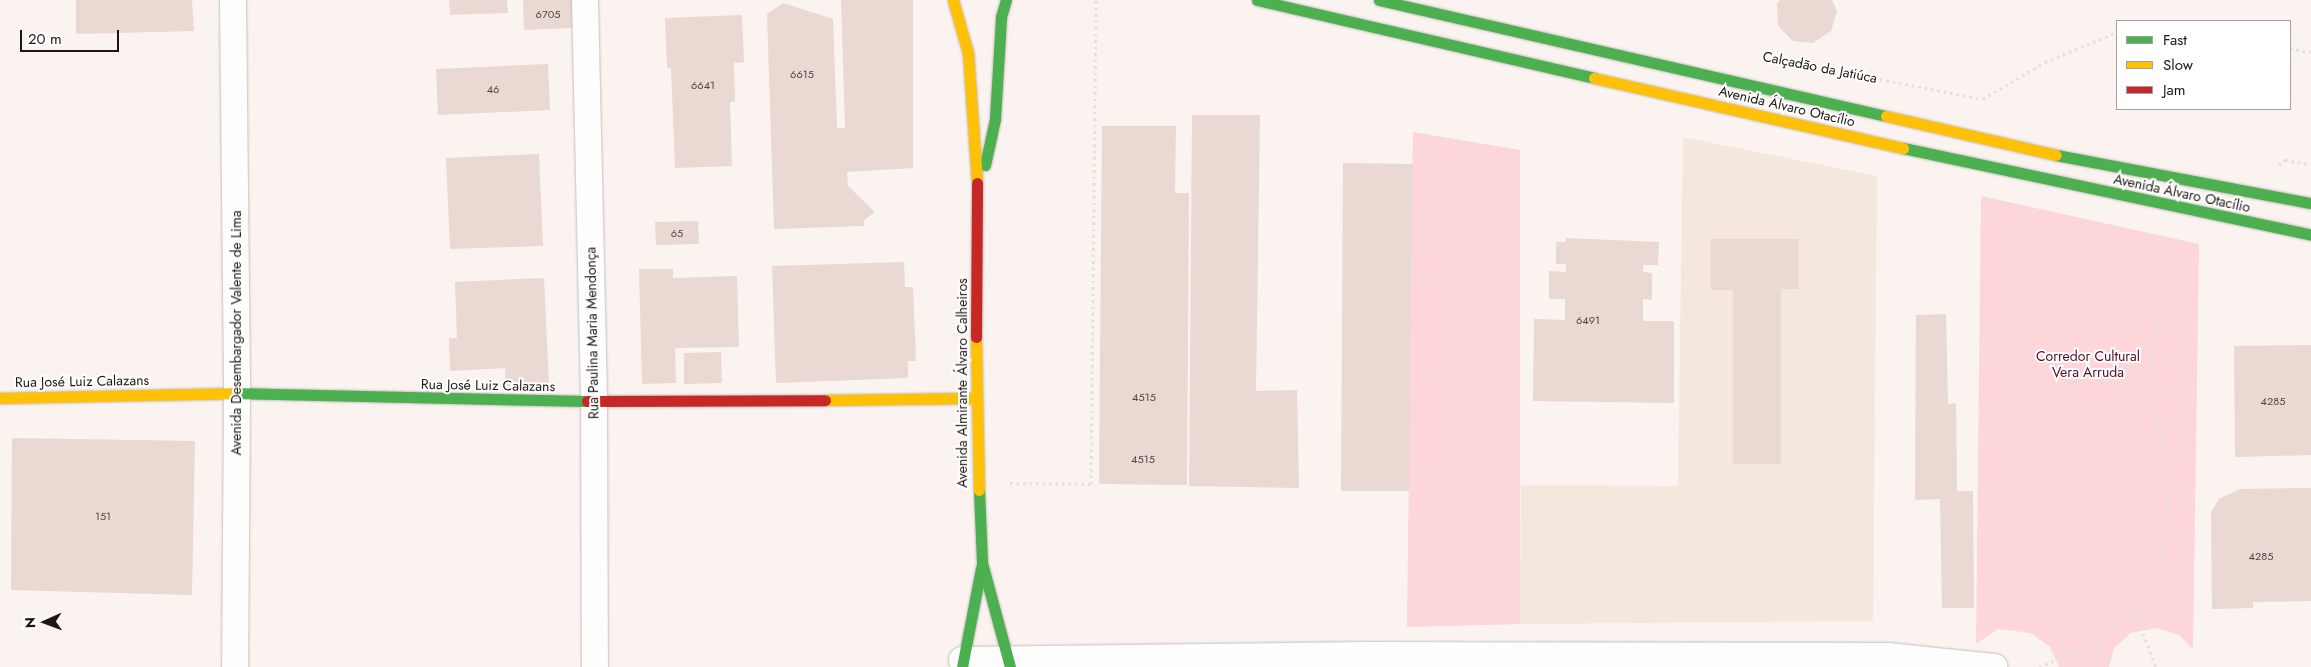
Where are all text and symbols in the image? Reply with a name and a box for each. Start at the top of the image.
house number: 6705 [536,7,560,21]
scale bar [22,20,121,52]
legend [2116,20,2291,110]
text: 20 m [28,28,62,50]
text: Fast [2163,29,2187,51]
street label: Calçadão da Jatiúca [1761,48,1879,86]
text: Slow [2163,54,2193,76]
house number: 6615 [790,67,814,81]
house number: 6641 [691,78,715,92]
text: Jam [2163,79,2186,101]
house number: 46 [487,82,499,96]
street label: Avenida Álvaro Otacílio [1717,82,1857,130]
street label: Avenida Álvaro Otacílio [2112,170,2252,216]
street label: Avenida Desembargador Valente de Lima [228,211,244,455]
house number: 65 [671,226,683,240]
street label: Rua Paulina Maria Mendonça [582,247,602,419]
street label: Avenida Almirante Álvaro Calheiros [954,278,970,488]
house number: 6491 [1576,313,1600,327]
park label: Corredor Cultural Vera Arruda [2036,348,2140,381]
street label: Rua José Luiz Calazans [15,371,149,391]
street label: Rua José Luiz Calazans [421,375,555,395]
house number: 4515 [1132,390,1156,404]
house number: 4285 [2261,394,2285,408]
house number: 4515 [1131,452,1155,466]
house number: 151 [95,509,111,523]
house number: 4285 [2249,549,2273,563]
north arrow [20,597,70,647]
text: N [20,617,40,628]

